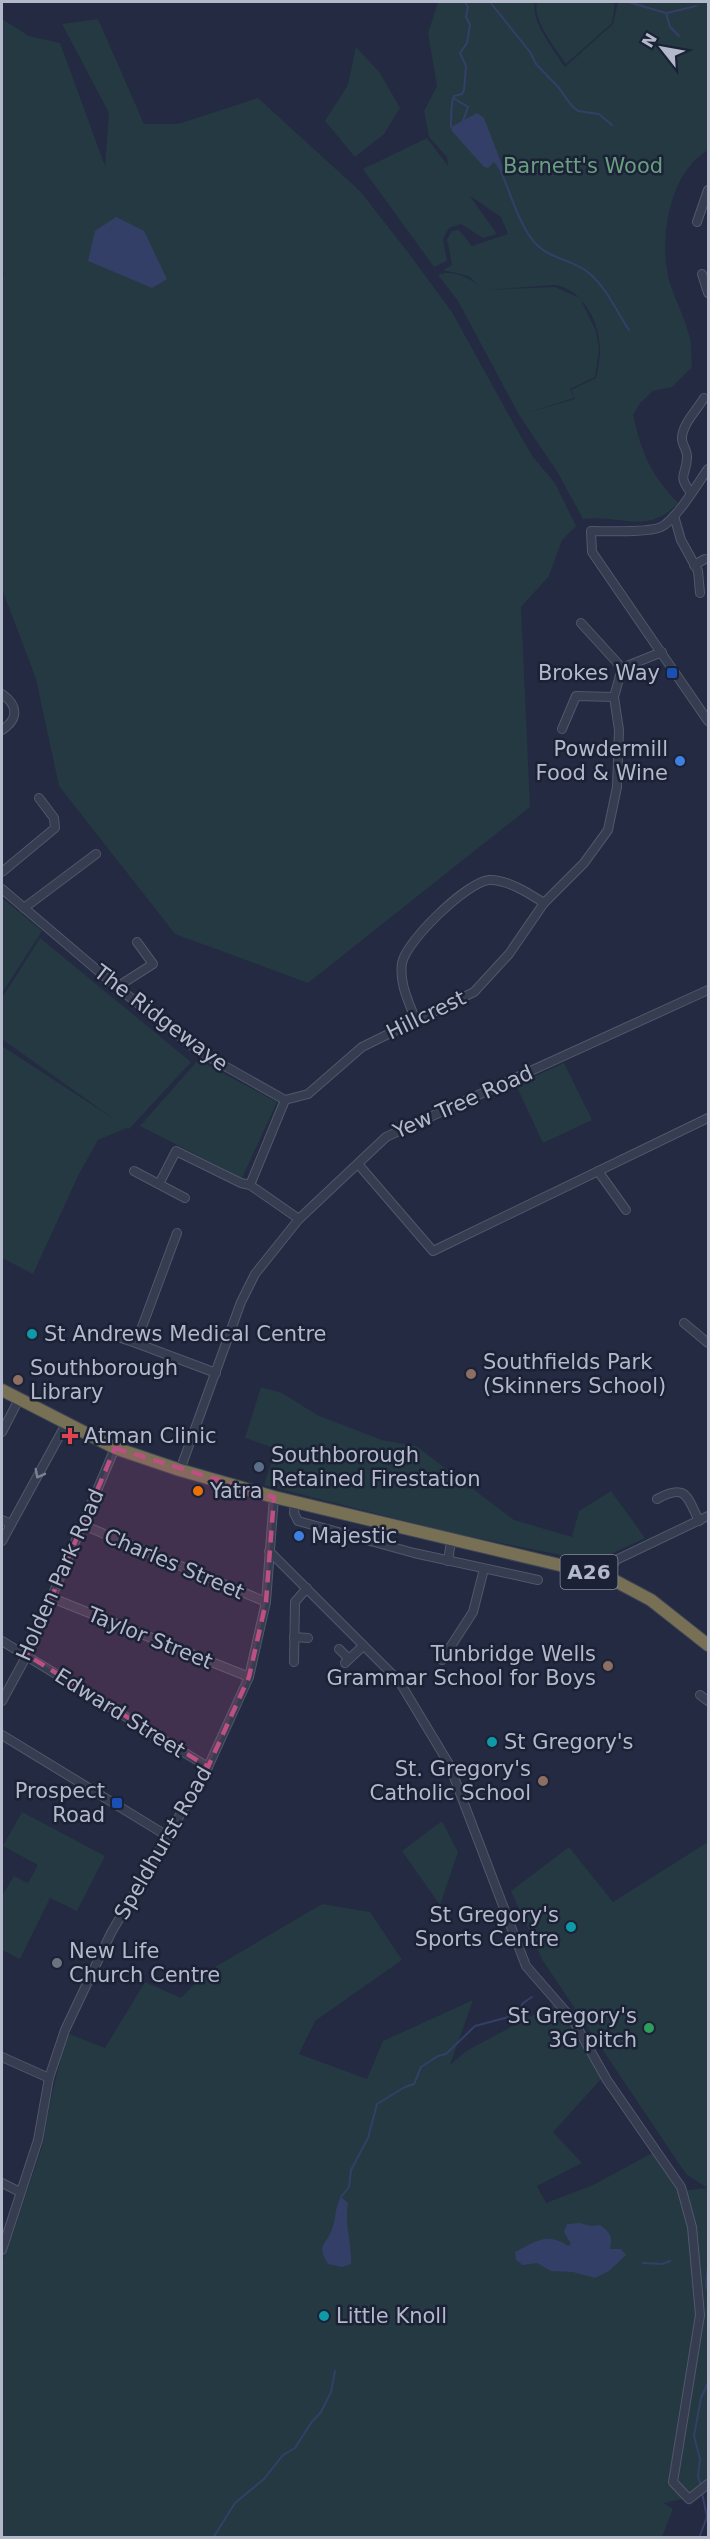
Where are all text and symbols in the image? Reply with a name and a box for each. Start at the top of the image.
north arrow [632,18,692,78]
text: N [638,30,661,51]
park label: Barnett's Wood [503,154,663,178]
place label: Brokes Way [538,661,660,685]
marker: Brokes Way [665,666,679,680]
place label: Powdermill Food & Wine [536,737,668,785]
marker: Powdermill Food & Wine [673,754,687,768]
street label: The Ridgewaye [89,959,233,1076]
street label: Hillcrest [382,986,470,1044]
street label: Yew Tree Road [389,1061,536,1144]
place label: St Andrews Medical Centre [44,1322,326,1346]
marker: St Andrews Medical Centre [25,1327,39,1341]
place label: Southfields Park (Skinners School) [483,1350,666,1398]
place label: Southborough Library [30,1356,178,1404]
marker: Southfields Park (Skinners School) [464,1367,478,1381]
marker: Southborough Library [11,1373,25,1387]
place label: Atman Clinic [84,1424,217,1448]
marker: Atman Clinic [61,1427,79,1445]
place label: Southborough Retained Firestation [271,1443,481,1491]
marker: Southborough Retained Firestation [252,1460,266,1474]
one-way arrow [35,1468,46,1479]
place label: Yatra [209,1479,263,1503]
marker: Yatra [191,1484,205,1498]
street label: Holden Park Road [11,1485,109,1665]
street label: Charles Street [100,1524,248,1604]
place label: Majestic [311,1524,397,1548]
marker: Majestic [292,1529,306,1543]
road number: A26 [560,1555,618,1589]
street label: Taylor Street [83,1602,216,1674]
place label: Tunbridge Wells Grammar School for Boys [327,1642,596,1690]
marker: Tunbridge Wells Grammar School for Boys [601,1659,615,1673]
street label: Edward Street [51,1663,189,1763]
place label: St Gregory's [504,1730,634,1754]
marker: St Gregory's [485,1735,499,1749]
place label: St. Gregory's Catholic School [369,1757,531,1805]
street label: Speldhurst Road [109,1762,217,1924]
marker: St. Gregory's Catholic School [536,1774,550,1788]
place label: Prospect Road [15,1779,105,1827]
marker: Prospect Road [110,1796,124,1810]
place label: St Gregory's Sports Centre [415,1903,559,1951]
marker: St Gregory's Sports Centre [564,1920,578,1934]
place label: New Life Church Centre [69,1939,220,1987]
marker: New Life Church Centre [50,1956,64,1970]
place label: St Gregory's 3G pitch [507,2004,637,2052]
marker: St Gregory's 3G pitch [642,2021,656,2035]
place label: Little Knoll [336,2304,447,2328]
marker: Little Knoll [317,2309,331,2323]

